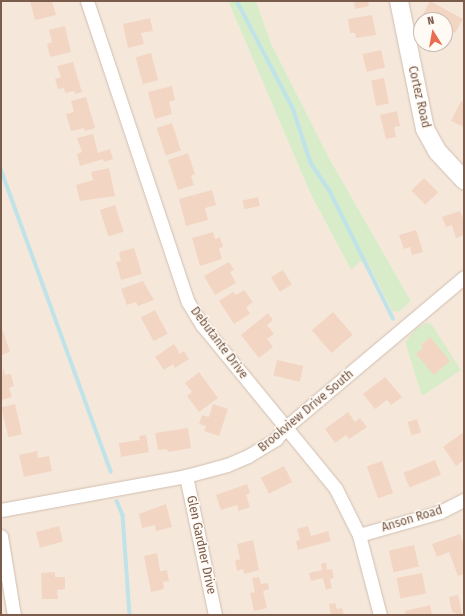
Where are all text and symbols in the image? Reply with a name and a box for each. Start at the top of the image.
north arrow [413,12,453,52]
text: N [426,14,435,28]
street label: Cortez Road [404,64,434,130]
street label: Debutante Drive [187,304,251,382]
street label: Brookview Drive South [255,367,357,455]
street label: Glen Gardner Drive [183,494,219,596]
street label: Anson Road [380,502,444,536]

